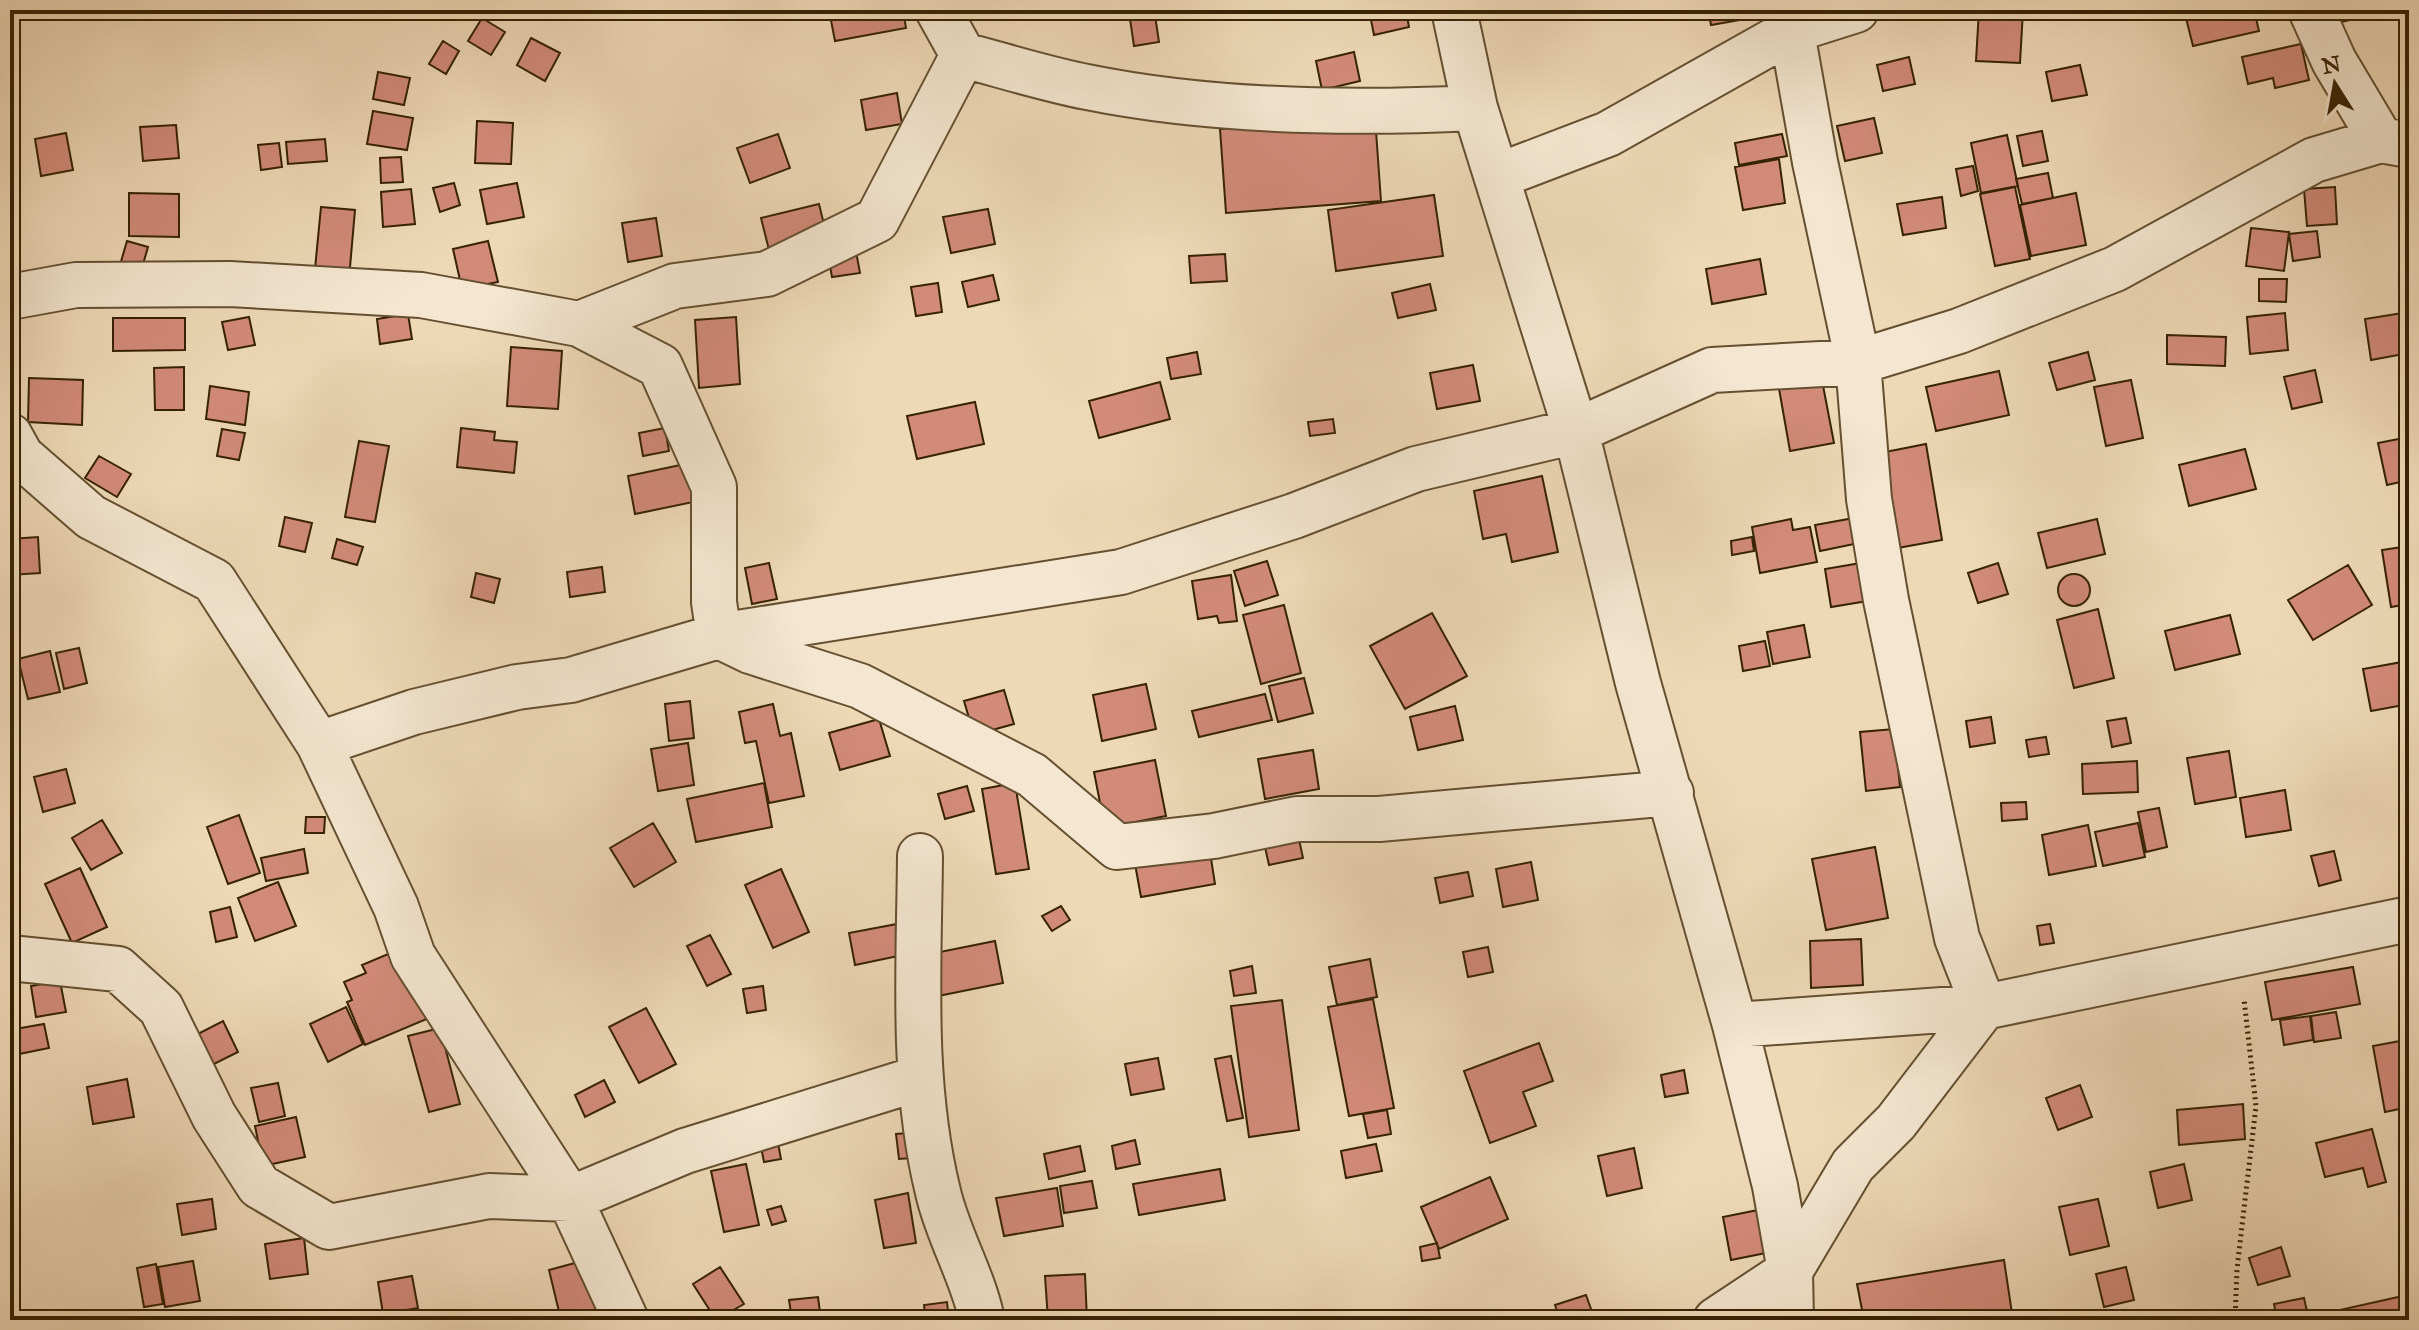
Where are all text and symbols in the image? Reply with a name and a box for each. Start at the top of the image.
north arrow [2295,44,2375,124]
text: N [2320,50,2343,80]

